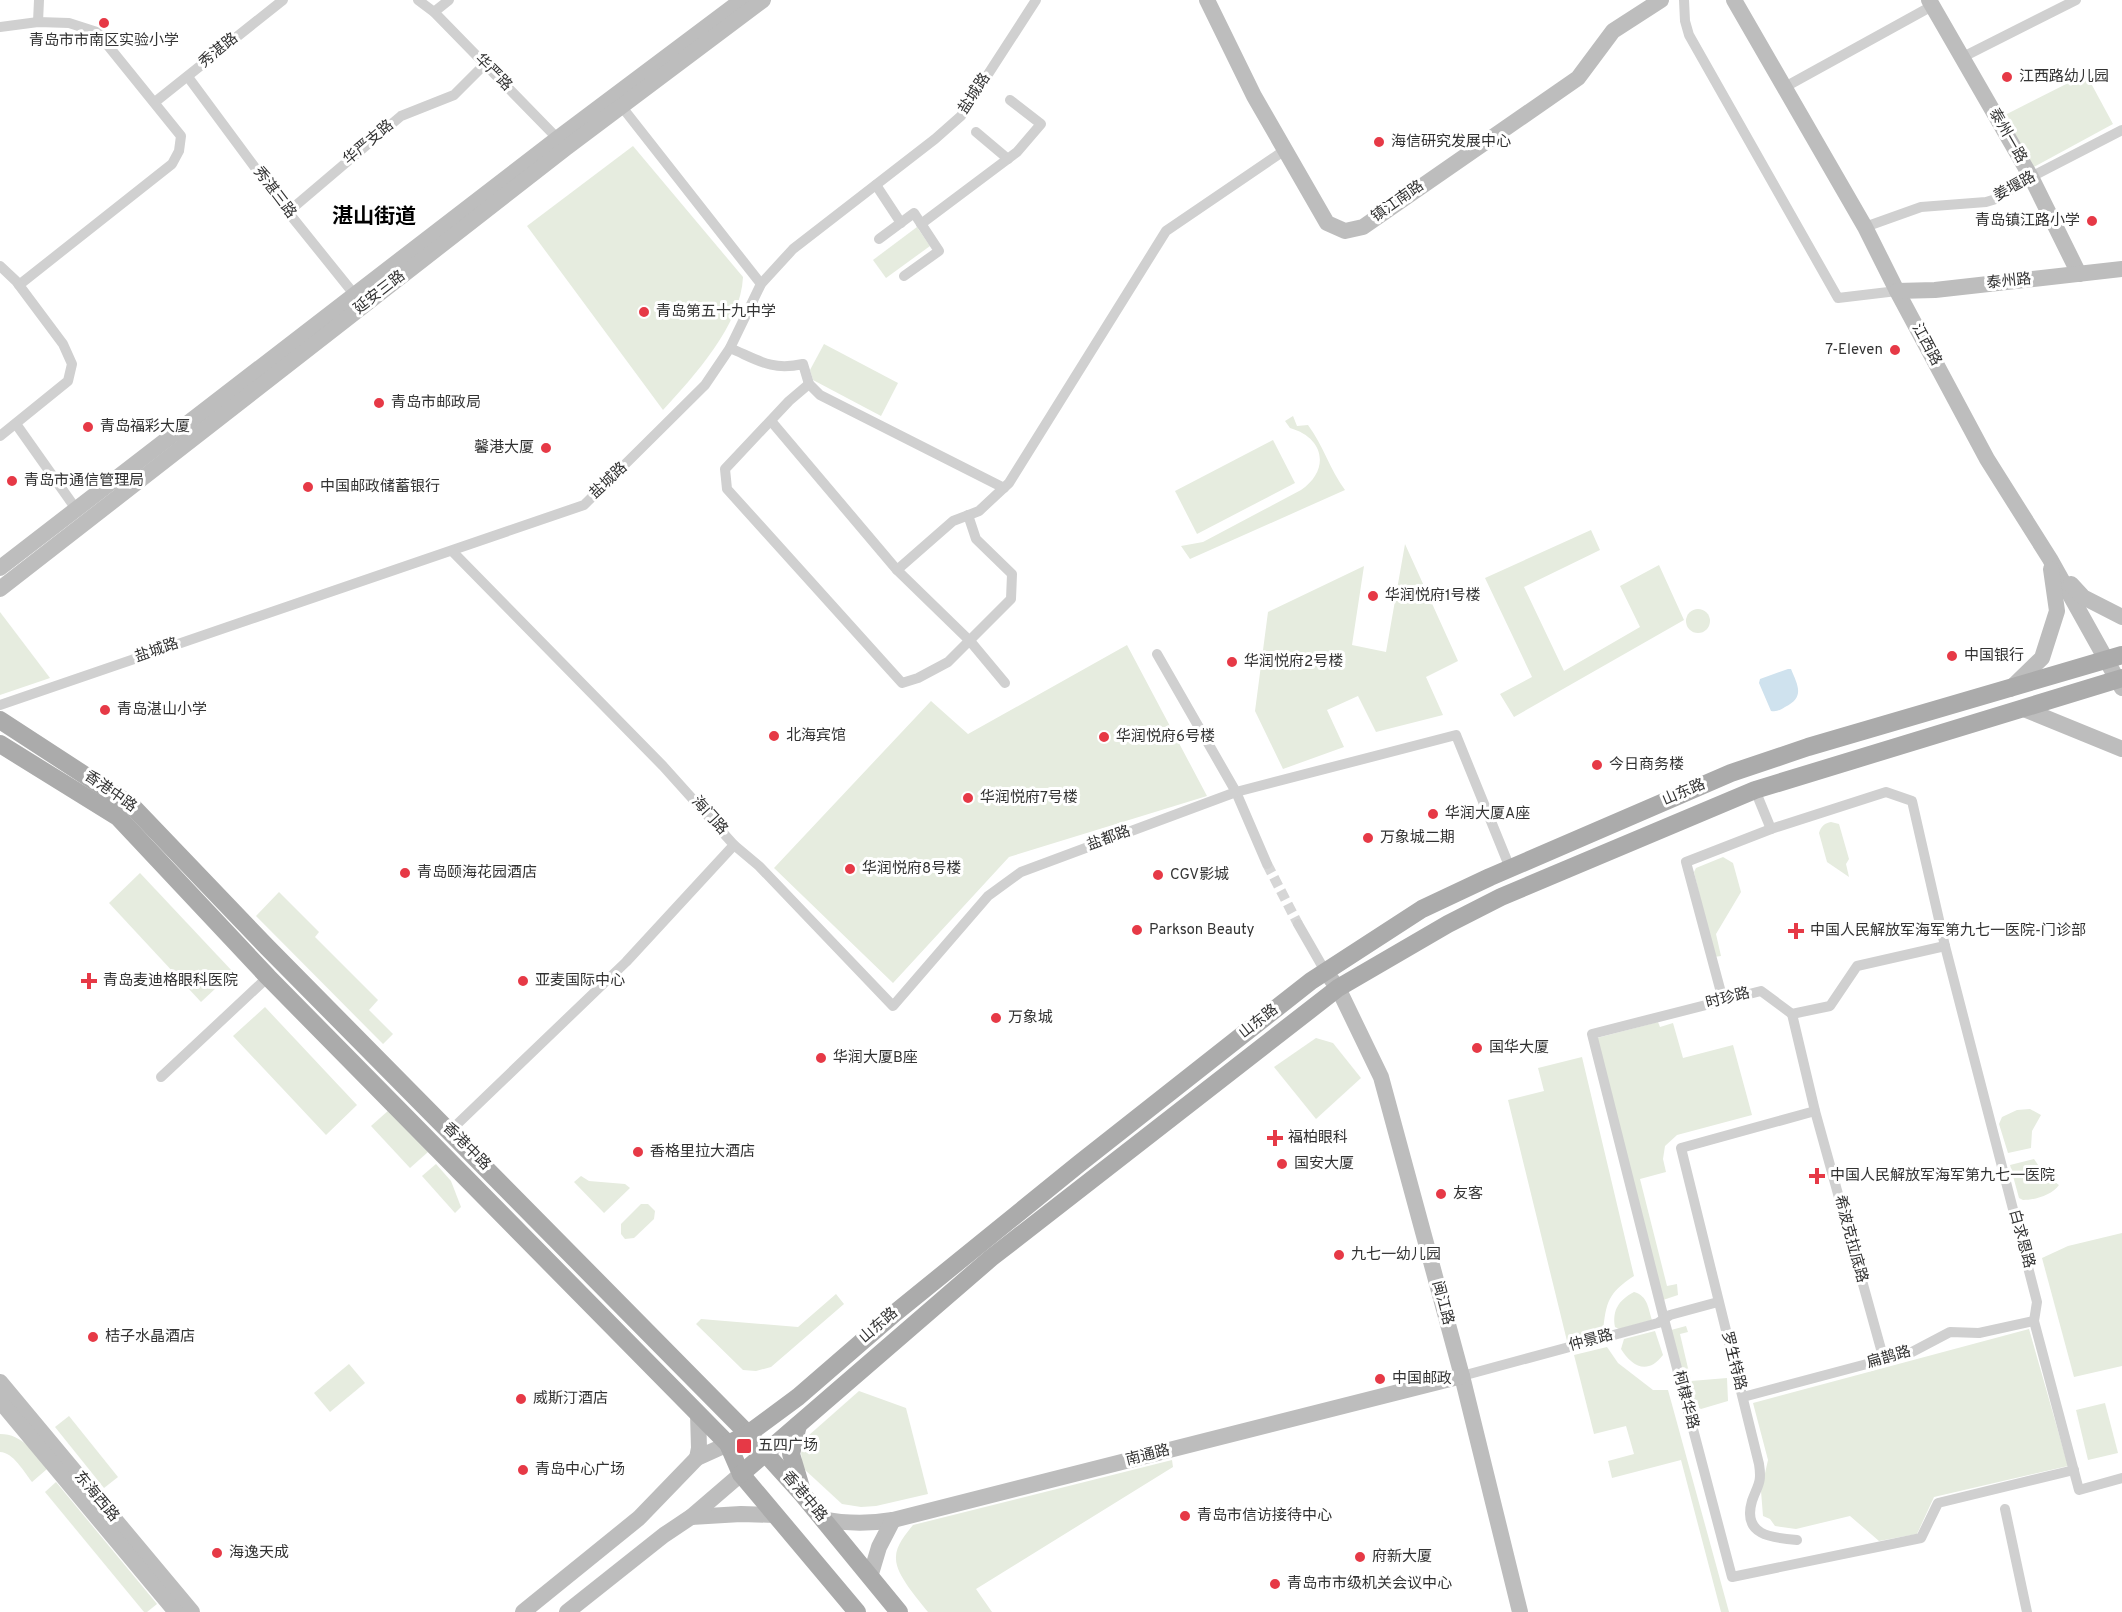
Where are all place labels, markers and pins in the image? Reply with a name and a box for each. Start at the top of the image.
marker: 青岛市市南区实验小学 [97,16,111,30]
place label: 青岛市市南区实验小学 [29,32,179,51]
place label: 江西路幼儿园 [2019,68,2109,87]
marker: 江西路幼儿园 [2000,70,2014,84]
place label: 海信研究发展中心 [1391,133,1511,152]
marker: 海信研究发展中心 [1372,135,1386,149]
place label: 青岛镇江路小学 [1975,212,2080,231]
marker: 青岛镇江路小学 [2085,214,2099,228]
place label: 青岛第五十九中学 [656,303,776,322]
marker: 青岛第五十九中学 [637,305,651,319]
place label: 7-Eleven [1825,341,1883,360]
marker: 7-Eleven [1888,343,1902,357]
place label: 青岛市邮政局 [391,394,481,413]
marker: 青岛市邮政局 [372,396,386,410]
place label: 青岛福彩大厦 [100,418,190,437]
marker: 青岛福彩大厦 [81,420,95,434]
place label: 馨港大厦 [474,439,534,458]
marker: 馨港大厦 [539,441,553,455]
place label: 青岛市通信管理局 [24,472,144,491]
marker: 青岛市通信管理局 [5,474,19,488]
place label: 中国邮政储蓄银行 [320,478,440,497]
marker: 中国邮政储蓄银行 [301,480,315,494]
place label: 华润悦府1号楼 [1385,586,1481,606]
marker: 华润悦府1号楼 [1366,589,1380,603]
place label: 中国银行 [1964,647,2024,666]
marker: 中国银行 [1945,649,1959,663]
place label: 华润悦府2号楼 [1244,652,1343,672]
marker: 华润悦府2号楼 [1225,655,1239,669]
place label: 青岛湛山小学 [117,701,207,720]
marker: 青岛湛山小学 [98,703,112,717]
place label: 北海宾馆 [786,726,846,746]
place label: 华润悦府6号楼 [1116,727,1215,747]
marker: 北海宾馆 [767,729,781,743]
marker: 华润悦府6号楼 [1097,730,1111,744]
place label: 今日商务楼 [1609,756,1684,775]
marker: 今日商务楼 [1590,758,1604,772]
place label: 华润悦府7号楼 [980,788,1078,808]
marker: 华润悦府7号楼 [961,791,975,805]
place label: 华润大厦A座 [1445,804,1530,824]
marker: 华润大厦A座 [1426,807,1440,821]
place label: 万象城二期 [1380,828,1455,848]
marker: 万象城二期 [1361,831,1375,845]
place label: 华润悦府8号楼 [862,859,961,879]
marker: 华润悦府8号楼 [843,862,857,876]
place label: 青岛颐海花园酒店 [417,864,537,883]
marker: 青岛颐海花园酒店 [398,866,412,880]
place label: CGV影城 [1170,866,1229,885]
marker: CGV影城 [1151,868,1165,882]
place label: Parkson Beauty [1149,921,1255,940]
marker: 中国人民解放军海军第九七一医院-门诊部 [1787,922,1805,940]
place label: 中国人民解放军海军第九七一医院-门诊部 [1810,922,2086,941]
marker: Parkson Beauty [1130,923,1144,937]
marker: 青岛麦迪格眼科医院 [80,972,98,990]
place label: 青岛麦迪格眼科医院 [103,972,238,991]
place label: 亚麦国际中心 [535,972,625,991]
marker: 亚麦国际中心 [516,974,530,988]
place label: 万象城 [1008,1008,1053,1028]
marker: 万象城 [989,1011,1003,1025]
place label: 国华大厦 [1489,1038,1549,1058]
marker: 国华大厦 [1470,1041,1484,1055]
place label: 华润大厦B座 [833,1048,918,1068]
marker: 华润大厦B座 [814,1051,828,1065]
marker: 福柏眼科 [1266,1129,1284,1147]
place label: 福柏眼科 [1288,1129,1348,1148]
place label: 香格里拉大酒店 [650,1142,755,1162]
marker: 香格里拉大酒店 [631,1145,645,1159]
place label: 国安大厦 [1294,1155,1354,1174]
marker: 国安大厦 [1275,1157,1289,1171]
marker: 中国人民解放军海军第九七一医院 [1808,1167,1826,1185]
place label: 中国人民解放军海军第九七一医院 [1830,1167,2055,1186]
place label: 友客 [1453,1185,1483,1204]
marker: 友客 [1434,1187,1448,1201]
place label: 九七一幼儿园 [1351,1246,1441,1265]
marker: 九七一幼儿园 [1332,1248,1346,1262]
place label: 桔子水晶酒店 [105,1328,195,1347]
marker: 桔子水晶酒店 [86,1330,100,1344]
place label: 中国邮政 [1392,1370,1452,1389]
marker: 中国邮政 [1373,1372,1387,1386]
place label: 威斯汀酒店 [533,1389,608,1409]
marker: 威斯汀酒店 [514,1392,528,1406]
marker: 五四广场 [735,1437,753,1455]
place label: 五四广场 [758,1437,818,1456]
place label: 青岛中心广场 [535,1461,625,1480]
marker: 青岛中心广场 [516,1463,530,1477]
place label: 青岛市信访接待中心 [1197,1507,1332,1526]
marker: 青岛市信访接待中心 [1178,1509,1192,1523]
place label: 海逸天成 [229,1544,289,1563]
marker: 海逸天成 [210,1546,224,1560]
place label: 府新大厦 [1372,1548,1432,1567]
marker: 府新大厦 [1353,1550,1367,1564]
place label: 青岛市市级机关会议中心 [1287,1575,1452,1594]
marker: 青岛市市级机关会议中心 [1268,1577,1282,1591]

